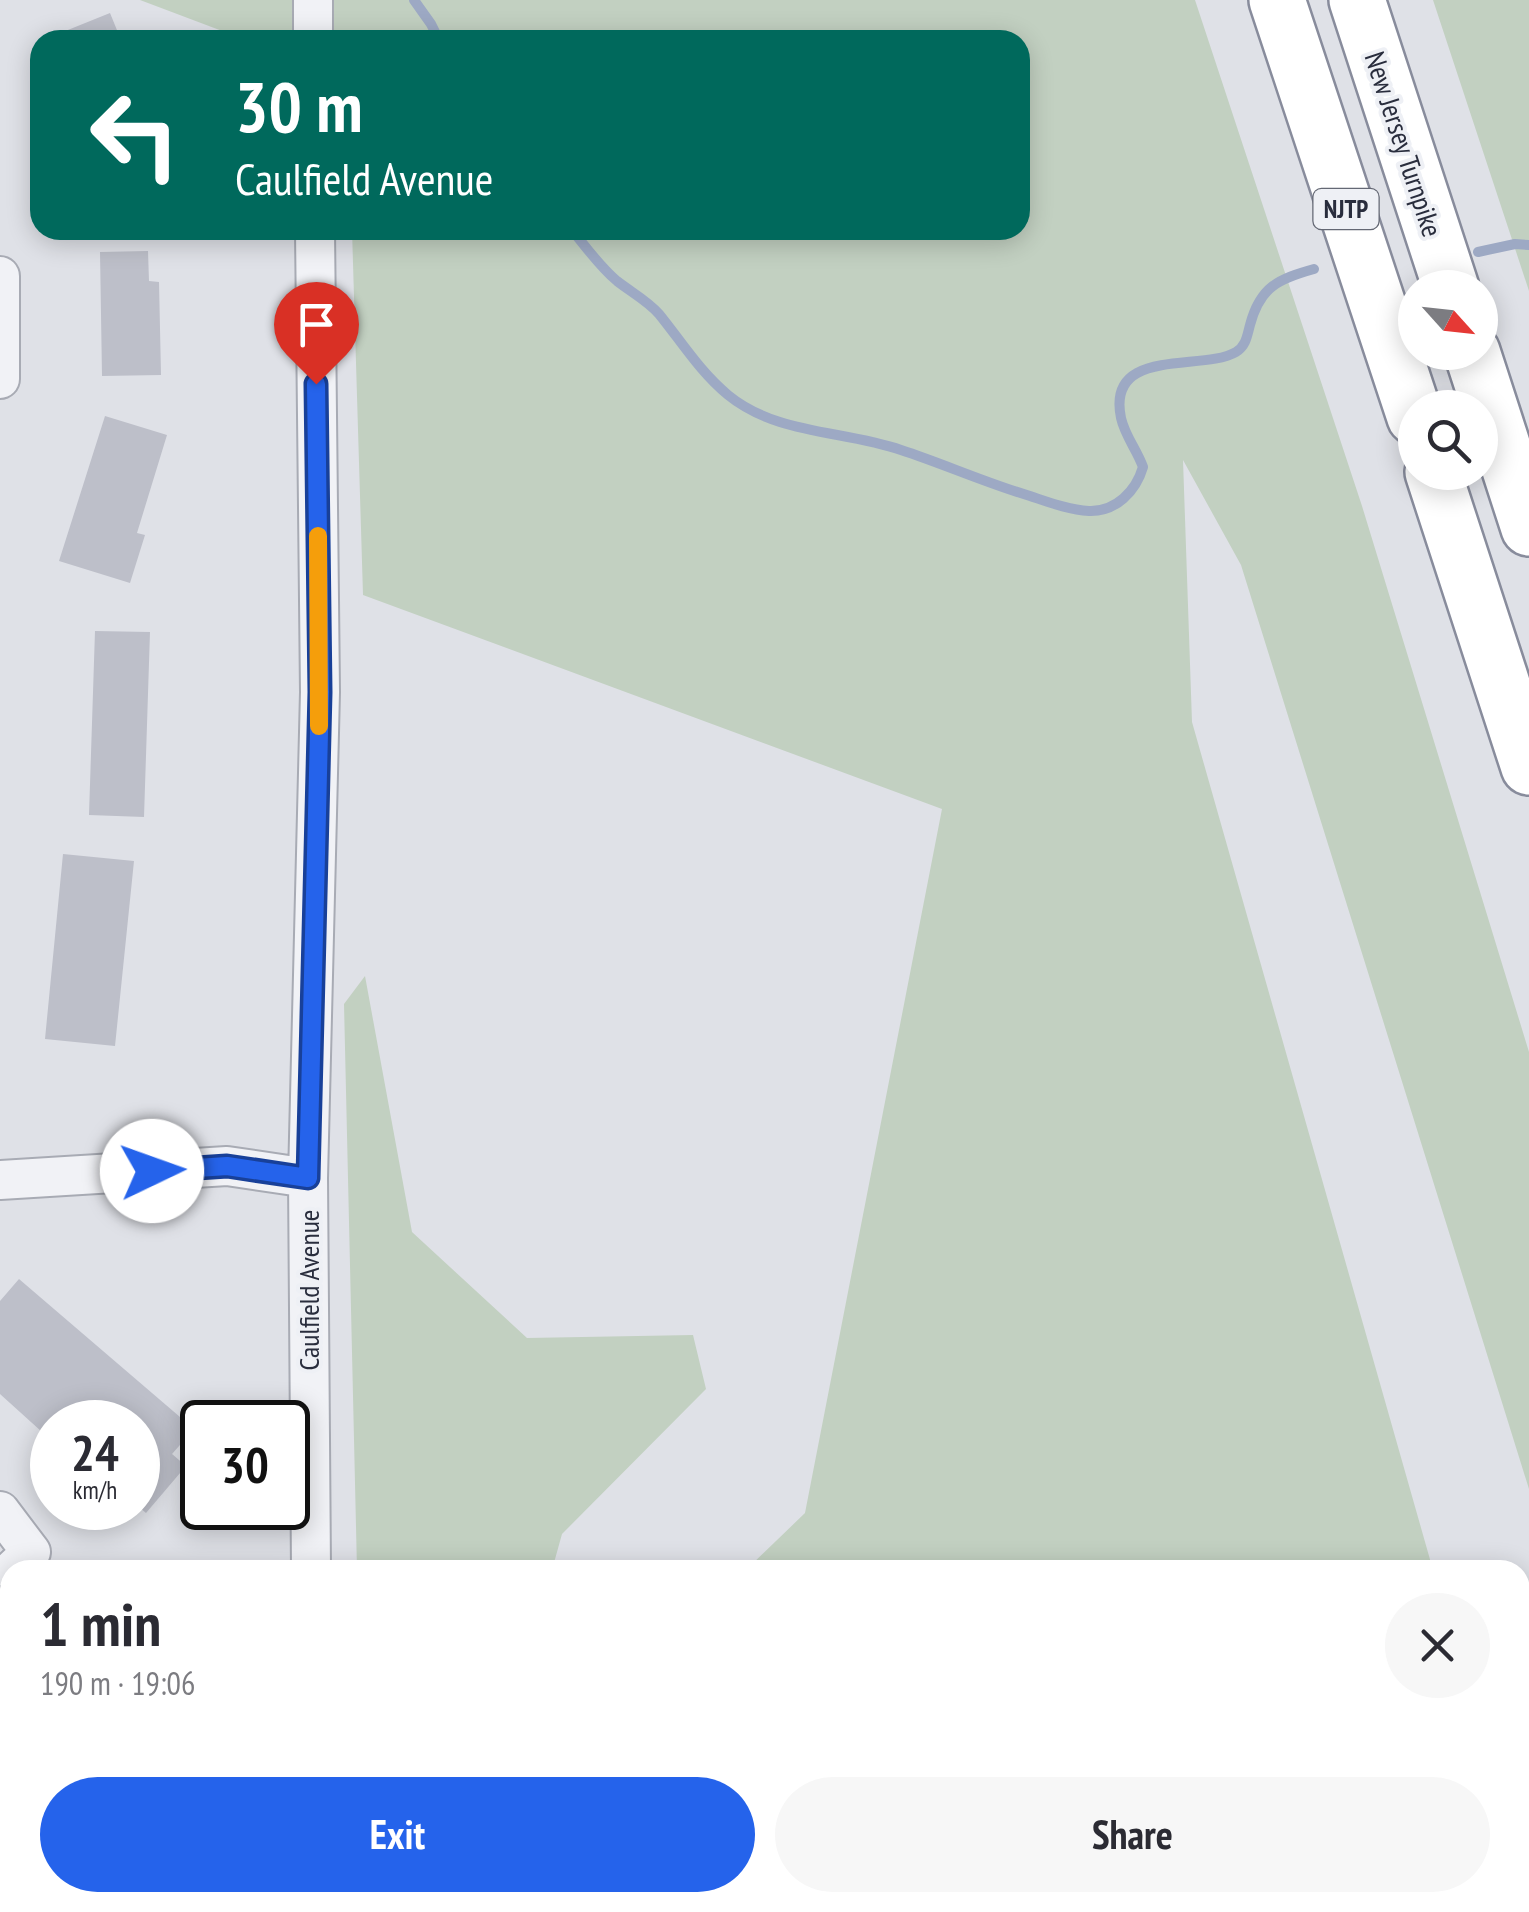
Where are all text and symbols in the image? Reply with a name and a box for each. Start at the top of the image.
street label: New Jersey Turnpike [1357,47,1451,241]
text: 30 m [235,61,363,151]
icon: left [70,70,200,200]
text: Caulfield Avenue [235,149,493,207]
road number: NJTP [1314,189,1378,229]
north arrow [1398,270,1498,370]
map controls [1398,270,1498,490]
pin [274,282,359,385]
icon: arrive [289,297,344,352]
button: search [1398,390,1498,490]
position arrow [100,1119,204,1223]
street label: Caulfield Avenue [290,1210,327,1370]
speed limit sign: 30 [180,1400,310,1530]
text: 24 [71,1420,119,1485]
text: km/h [73,1474,117,1506]
text: 1 min [40,1585,161,1663]
button: close [1385,1593,1490,1698]
text: 190 m · 19:06 [40,1662,195,1704]
button: Exit [40,1777,755,1892]
button: Share [775,1777,1490,1892]

